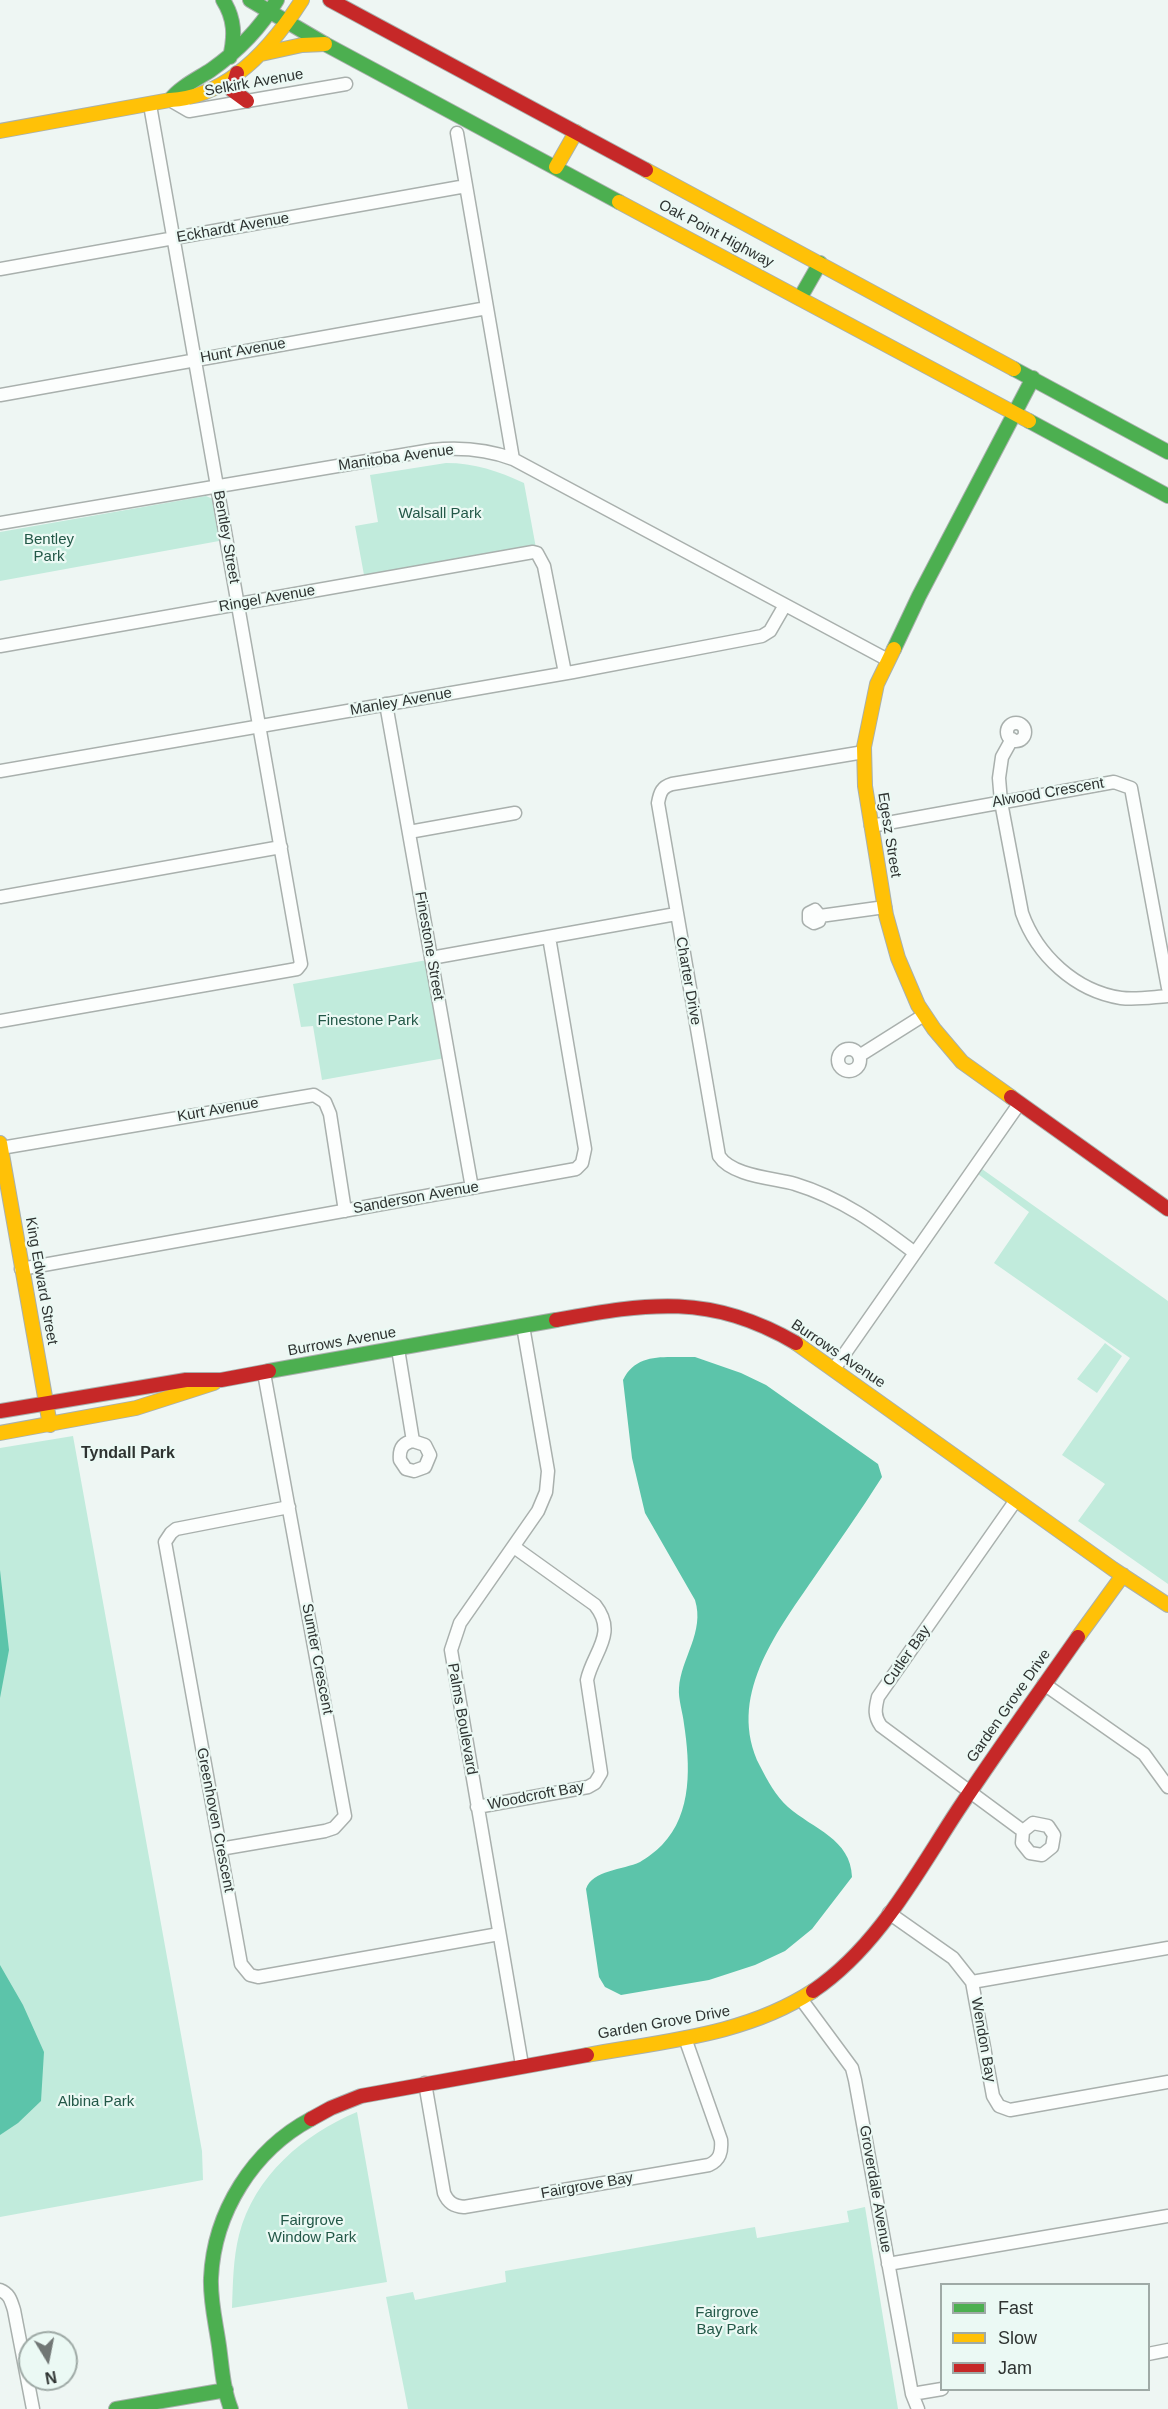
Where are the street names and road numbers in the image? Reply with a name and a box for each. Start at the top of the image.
street label: Selkirk Avenue [203,65,305,101]
street label: Oak Point Highway [655,196,777,272]
street label: Eckhardt Avenue [175,209,291,247]
street label: Hunt Avenue [199,335,287,367]
street label: Manitoba Avenue [337,441,455,475]
street label: Bentley Street [209,489,243,585]
street label: Ringel Avenue [218,582,316,616]
street label: Manley Avenue [349,684,453,720]
street label: Alwood Crescent [991,774,1105,812]
street label: Egesz Street [873,791,905,879]
street label: Finestone Street [411,890,447,1002]
street label: Charter Drive [671,936,705,1026]
street label: Kurt Avenue [176,1094,260,1126]
street label: Sanderson Avenue [352,1178,480,1218]
street label: King Edward Street [21,1216,61,1346]
street label: Burrows Avenue [787,1316,889,1392]
street label: Burrows Avenue [286,1324,398,1360]
street label: Sumter Crescent [297,1602,337,1716]
street label: Cutler Bay [880,1622,934,1690]
street label: Garden Grove Drive [963,1646,1055,1766]
street label: Palms Boulevard [443,1662,481,1776]
street label: Greenhoven Crescent [192,1746,238,1894]
street label: Woodcroft Bay [486,1778,586,1814]
street label: Wendon Bay [967,1996,999,2084]
street label: Garden Grove Drive [596,2002,732,2044]
street label: Groverdale Avenue [855,2124,895,2254]
street label: Fairgrove Bay [539,2169,635,2203]

